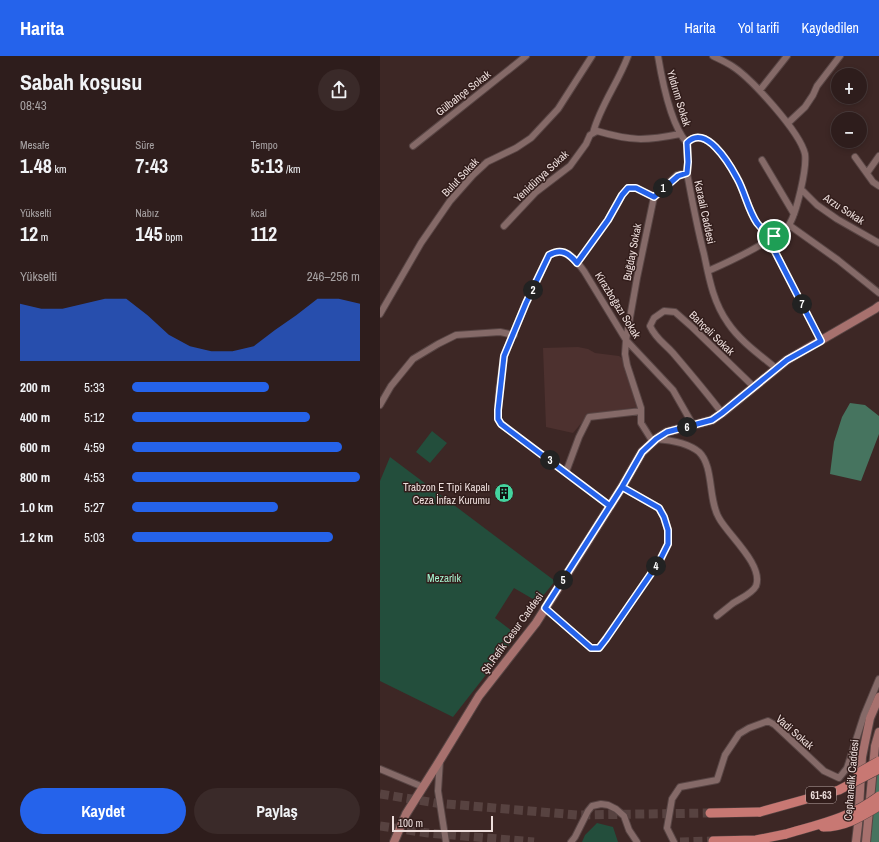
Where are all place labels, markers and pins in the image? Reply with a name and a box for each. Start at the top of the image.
pin: 1 [653,178,673,198]
pin [757,219,791,253]
pin: 2 [523,280,543,300]
pin: 7 [792,294,812,314]
pin: 6 [677,417,697,437]
pin: 3 [540,450,560,470]
place label: Trabzon E Tipi Kapalı Ceza İnfaz Kurumu [403,480,490,507]
building icon: Trabzon E Tipi Kapalı Ceza İnfaz Kurumu [493,482,515,504]
pin: 4 [646,556,666,576]
pin: 5 [553,570,573,590]

